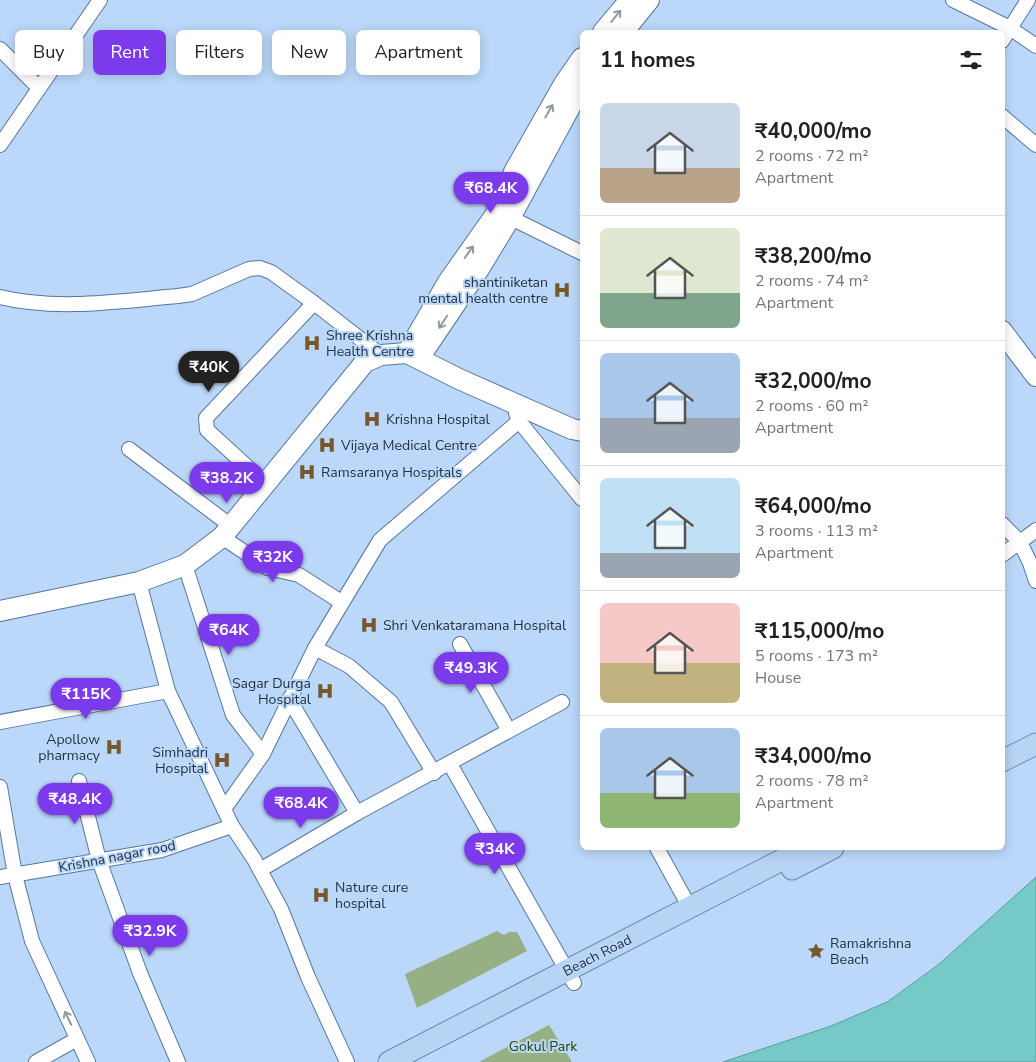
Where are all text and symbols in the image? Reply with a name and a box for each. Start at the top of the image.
one-way arrow [611,10,622,23]
chip: Buy [15,30,83,75]
chip: Rent [93,30,166,75]
chip: Filters [176,30,262,75]
chip: New [272,30,346,75]
chip: Apartment [356,30,480,75]
text: 11 homes [600,46,695,74]
icon: filters [957,46,985,74]
one-way arrow [544,104,554,118]
text: ₹40,000/mo [755,117,872,145]
icon: home [640,123,700,183]
text: 2 rooms · 72 m² [755,145,868,167]
text: Apartment [755,167,833,189]
pin: ₹68.4K [450,172,532,214]
text: ₹68.4K [465,177,518,199]
text: ₹38,200/mo [755,242,872,270]
one-way arrow [464,245,474,259]
icon: home [640,248,700,308]
text: 2 rooms · 74 m² [755,270,868,292]
place label: shantiniketan mental health centre [418,273,548,308]
hospital icon: shantiniketan mental health centre [552,280,572,300]
text: Apartment [755,292,833,314]
one-way arrow [437,315,447,329]
place label: Shree Krishna Health Centre [326,326,414,361]
hospital icon: Shree Krishna Health Centre [302,333,322,353]
pin: ₹40K [179,350,239,393]
text: ₹40K [189,356,229,378]
text: ₹32,000/mo [755,367,872,395]
icon: home [640,373,700,433]
text: 2 rooms · 60 m² [755,395,868,417]
hospital icon: Krishna Hospital [362,409,382,429]
place label: Krishna Hospital [386,410,491,429]
text: Apartment [755,417,833,439]
hospital icon: Vijaya Medical Centre [317,435,337,455]
place label: Vijaya Medical Centre [340,436,477,455]
pin: ₹38.2K [186,462,268,504]
hospital icon: Ramsaranya Hospitals [297,462,317,482]
place label: Ramsaranya Hospitals [321,463,462,482]
text: ₹38.2K [201,467,254,489]
text: ₹64,000/mo [755,492,872,520]
icon: home [640,498,700,558]
text: 3 rooms · 113 m² [755,520,878,542]
pin: ₹32K [243,540,303,583]
text: Apartment [755,542,833,564]
text: ₹32K [253,546,293,568]
pin: ₹64K [199,614,259,656]
hospital icon: Shri Venkataramana Hospital [359,615,379,635]
place label: Shri Venkataramana Hospital [383,616,567,635]
text: ₹115,000/mo [755,617,884,645]
text: ₹64K [209,619,249,641]
icon: home [640,623,700,683]
text: 5 rooms · 173 m² [755,645,878,667]
pin: ₹49.3K [430,652,512,694]
text: ₹49.3K [445,657,498,679]
text: House [755,667,801,689]
place label: Sagar Durga Hospital [232,674,312,709]
pin: ₹115K [51,678,121,720]
hospital icon: Sagar Durga Hospital [315,681,335,701]
text: ₹115K [61,683,111,705]
place label: Apollow pharmacy [38,730,101,765]
hospital icon: Apollow pharmacy [104,737,124,757]
text: ₹34,000/mo [755,742,872,770]
place label: Simhadri Hospital [152,743,209,778]
icon: home [640,748,700,808]
hospital icon: Simhadri Hospital [212,750,232,770]
text: 2 rooms · 78 m² [755,770,868,792]
pin: ₹48.4K [34,782,116,825]
pin: ₹68.4K [260,786,342,829]
text: ₹48.4K [49,788,102,810]
text: ₹68.4K [275,792,328,814]
text: Apartment [755,792,833,814]
pin: ₹34K [465,832,525,875]
street label: Krishna nagar rood [57,836,177,877]
text: ₹34K [475,838,515,860]
place label: Nature cure hospital [335,878,408,913]
hospital icon: Nature cure hospital [311,885,331,905]
pin: ₹32.9K [109,914,191,957]
text: ₹32.9K [124,920,177,942]
street label: Beach Road [560,930,635,981]
place label: Ramakrishna Beach [830,934,911,969]
place icon: Ramakrishna Beach [806,941,826,961]
one-way arrow [62,1011,72,1026]
park label: Gokul Park [509,1037,578,1056]

